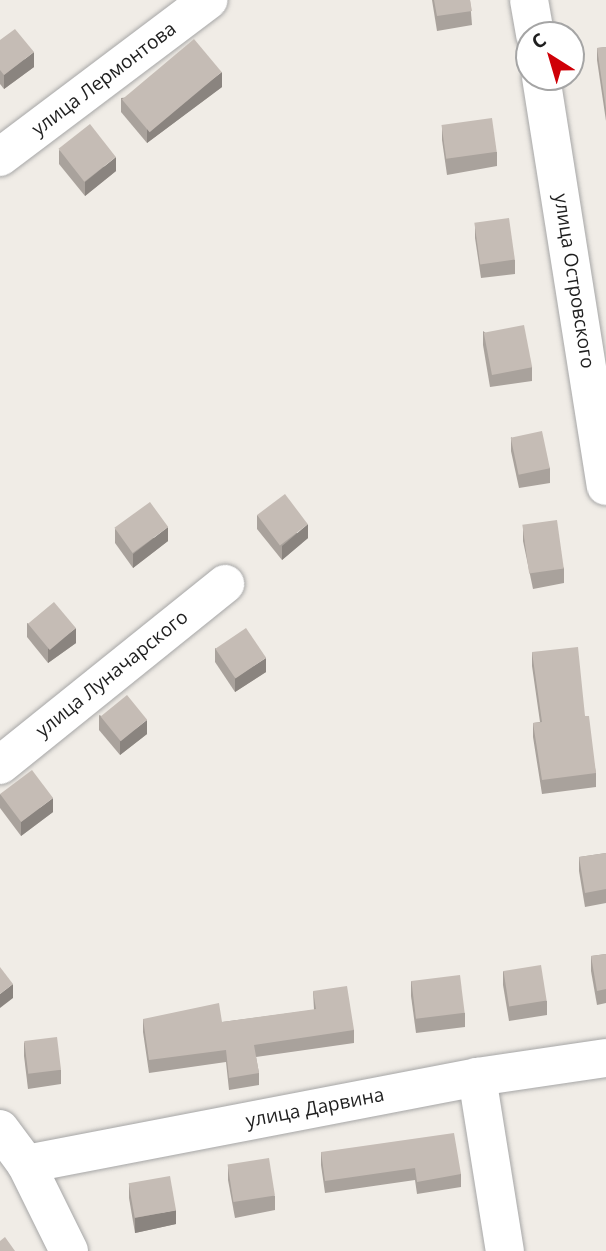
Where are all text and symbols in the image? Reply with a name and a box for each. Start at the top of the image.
street label: улица Лермонтова [27,17,181,141]
north arrow [515,21,585,91]
text: С [526,27,551,55]
street label: улица Островского [549,192,599,370]
street label: улица Луначарского [31,606,193,742]
street label: улица Дарвина [244,1083,386,1133]

